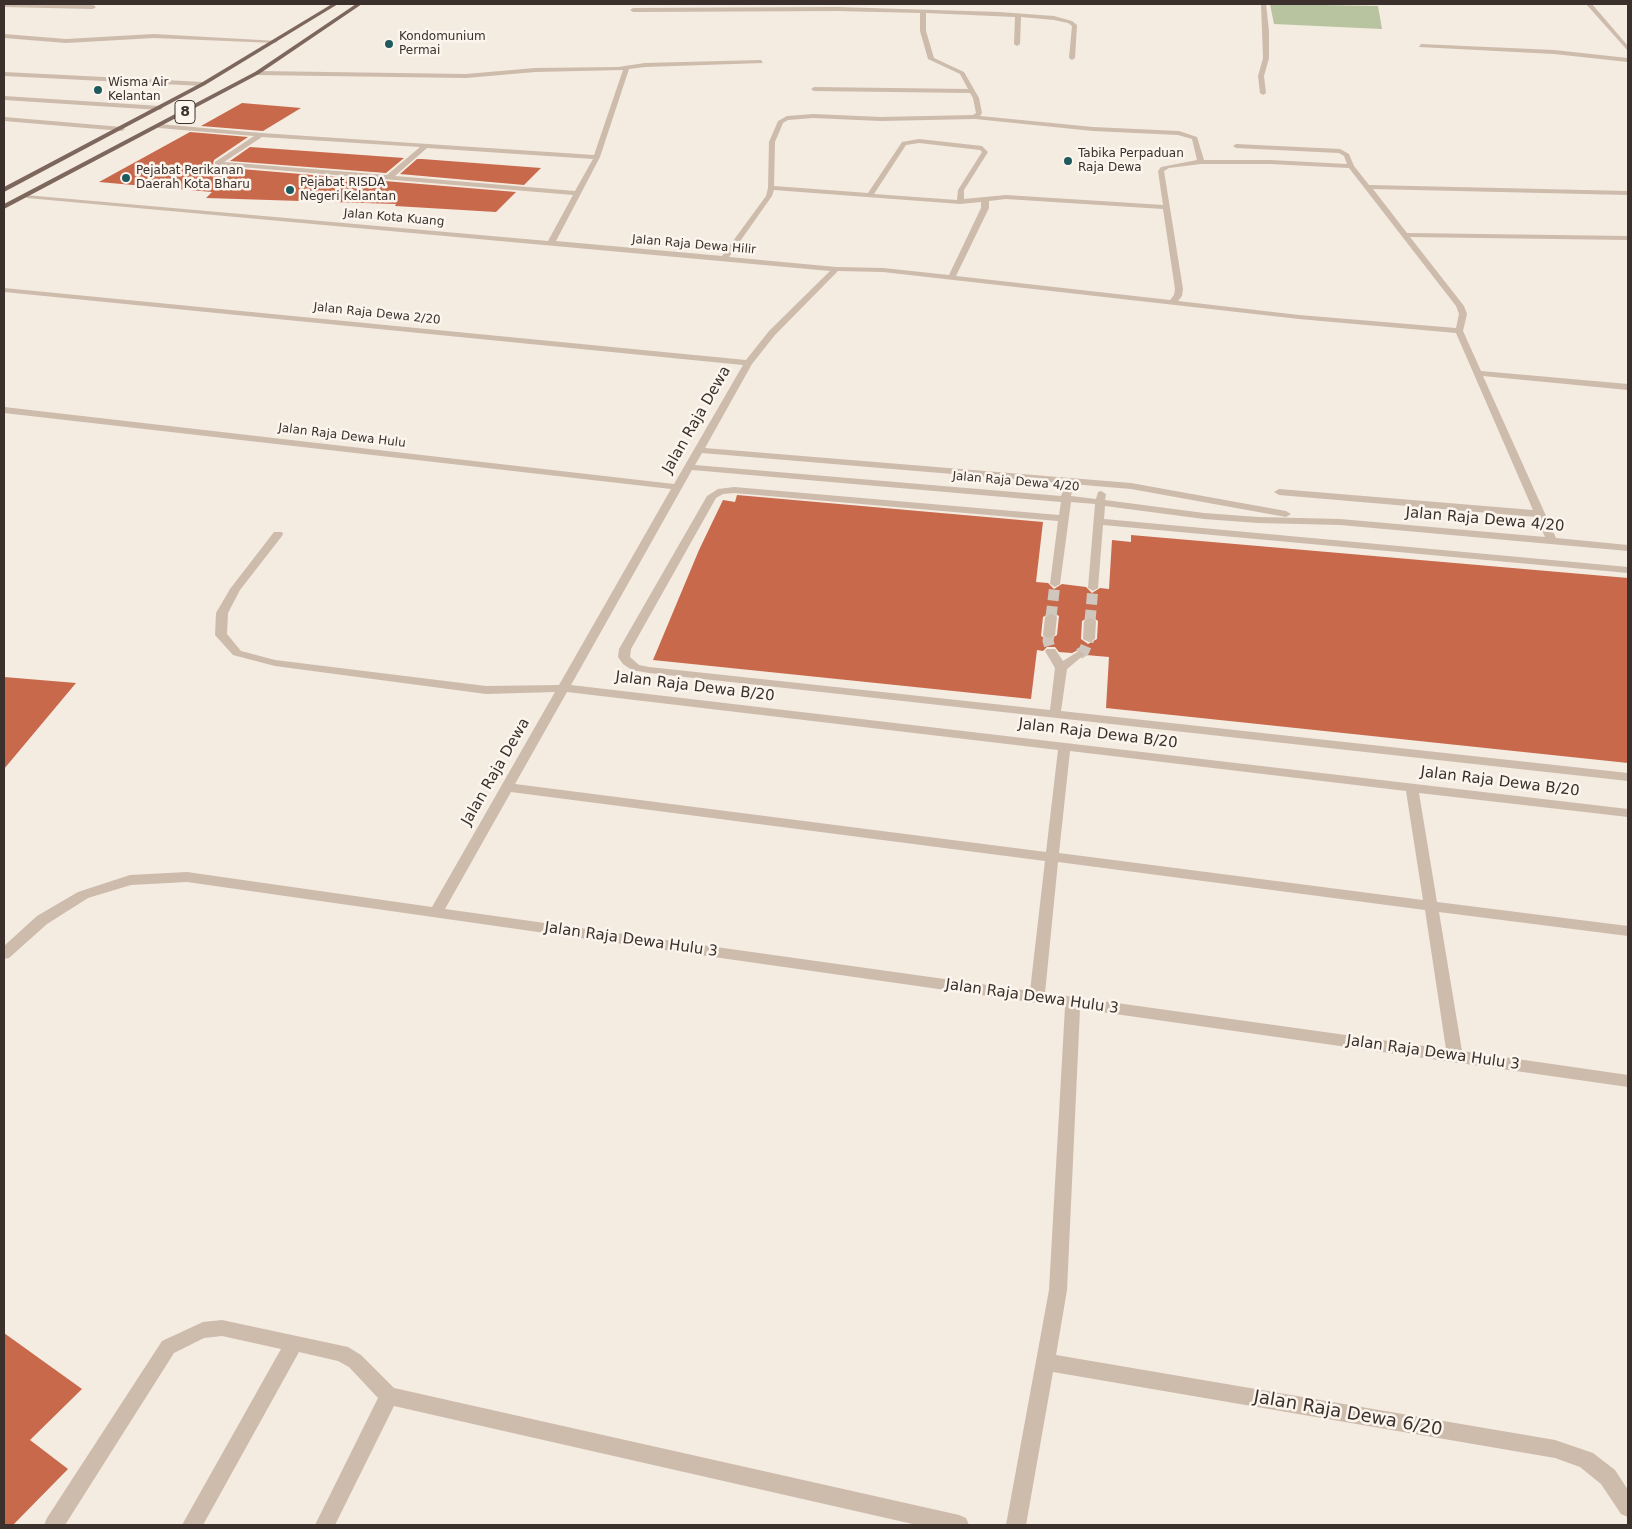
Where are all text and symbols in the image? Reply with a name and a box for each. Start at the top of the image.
place label: Kondomunium Permai [399,30,486,58]
marker: Kondomunium Permai [383,38,395,50]
place label: Wisma Air Kelantan [108,76,169,104]
marker: Wisma Air Kelantan [92,84,104,96]
road number: 8 [175,100,195,124]
place label: Tabika Perpaduan Raja Dewa [1078,147,1184,175]
marker: Tabika Perpaduan Raja Dewa [1062,155,1074,167]
place label: Pejabat Perikanan Daerah Kota Bharu [136,164,250,192]
marker: Pejabat Perikanan Daerah Kota Bharu [120,172,132,184]
place label: Pejabat RISDA Negeri Kelantan [300,176,396,204]
marker: Pejabat RISDA Negeri Kelantan [284,184,296,196]
street label: Jalan Kota Kuang [343,206,445,230]
street label: Jalan Raja Dewa Hilir [631,232,757,258]
street label: Jalan Raja Dewa 2/20 [313,300,441,328]
street label: Jalan Raja Dewa [659,363,735,477]
street label: Jalan Raja Dewa Hulu [278,421,406,451]
street label: Jalan Raja Dewa 4/20 [952,469,1080,495]
street label: Jalan Raja Dewa 4/20 [1405,504,1565,536]
street label: Jalan Raja Dewa B/20 [614,668,776,706]
street label: Jalan Raja Dewa [458,715,534,829]
street label: Jalan Raja Dewa B/20 [1017,715,1179,753]
street label: Jalan Raja Dewa B/20 [1419,763,1581,801]
street label: Jalan Raja Dewa Hulu 3 [543,919,719,961]
street label: Jalan Raja Dewa Hulu 3 [944,976,1120,1018]
street label: Jalan Raja Dewa Hulu 3 [1345,1032,1521,1074]
street label: Jalan Raja Dewa 6/20 [1252,1387,1444,1441]

